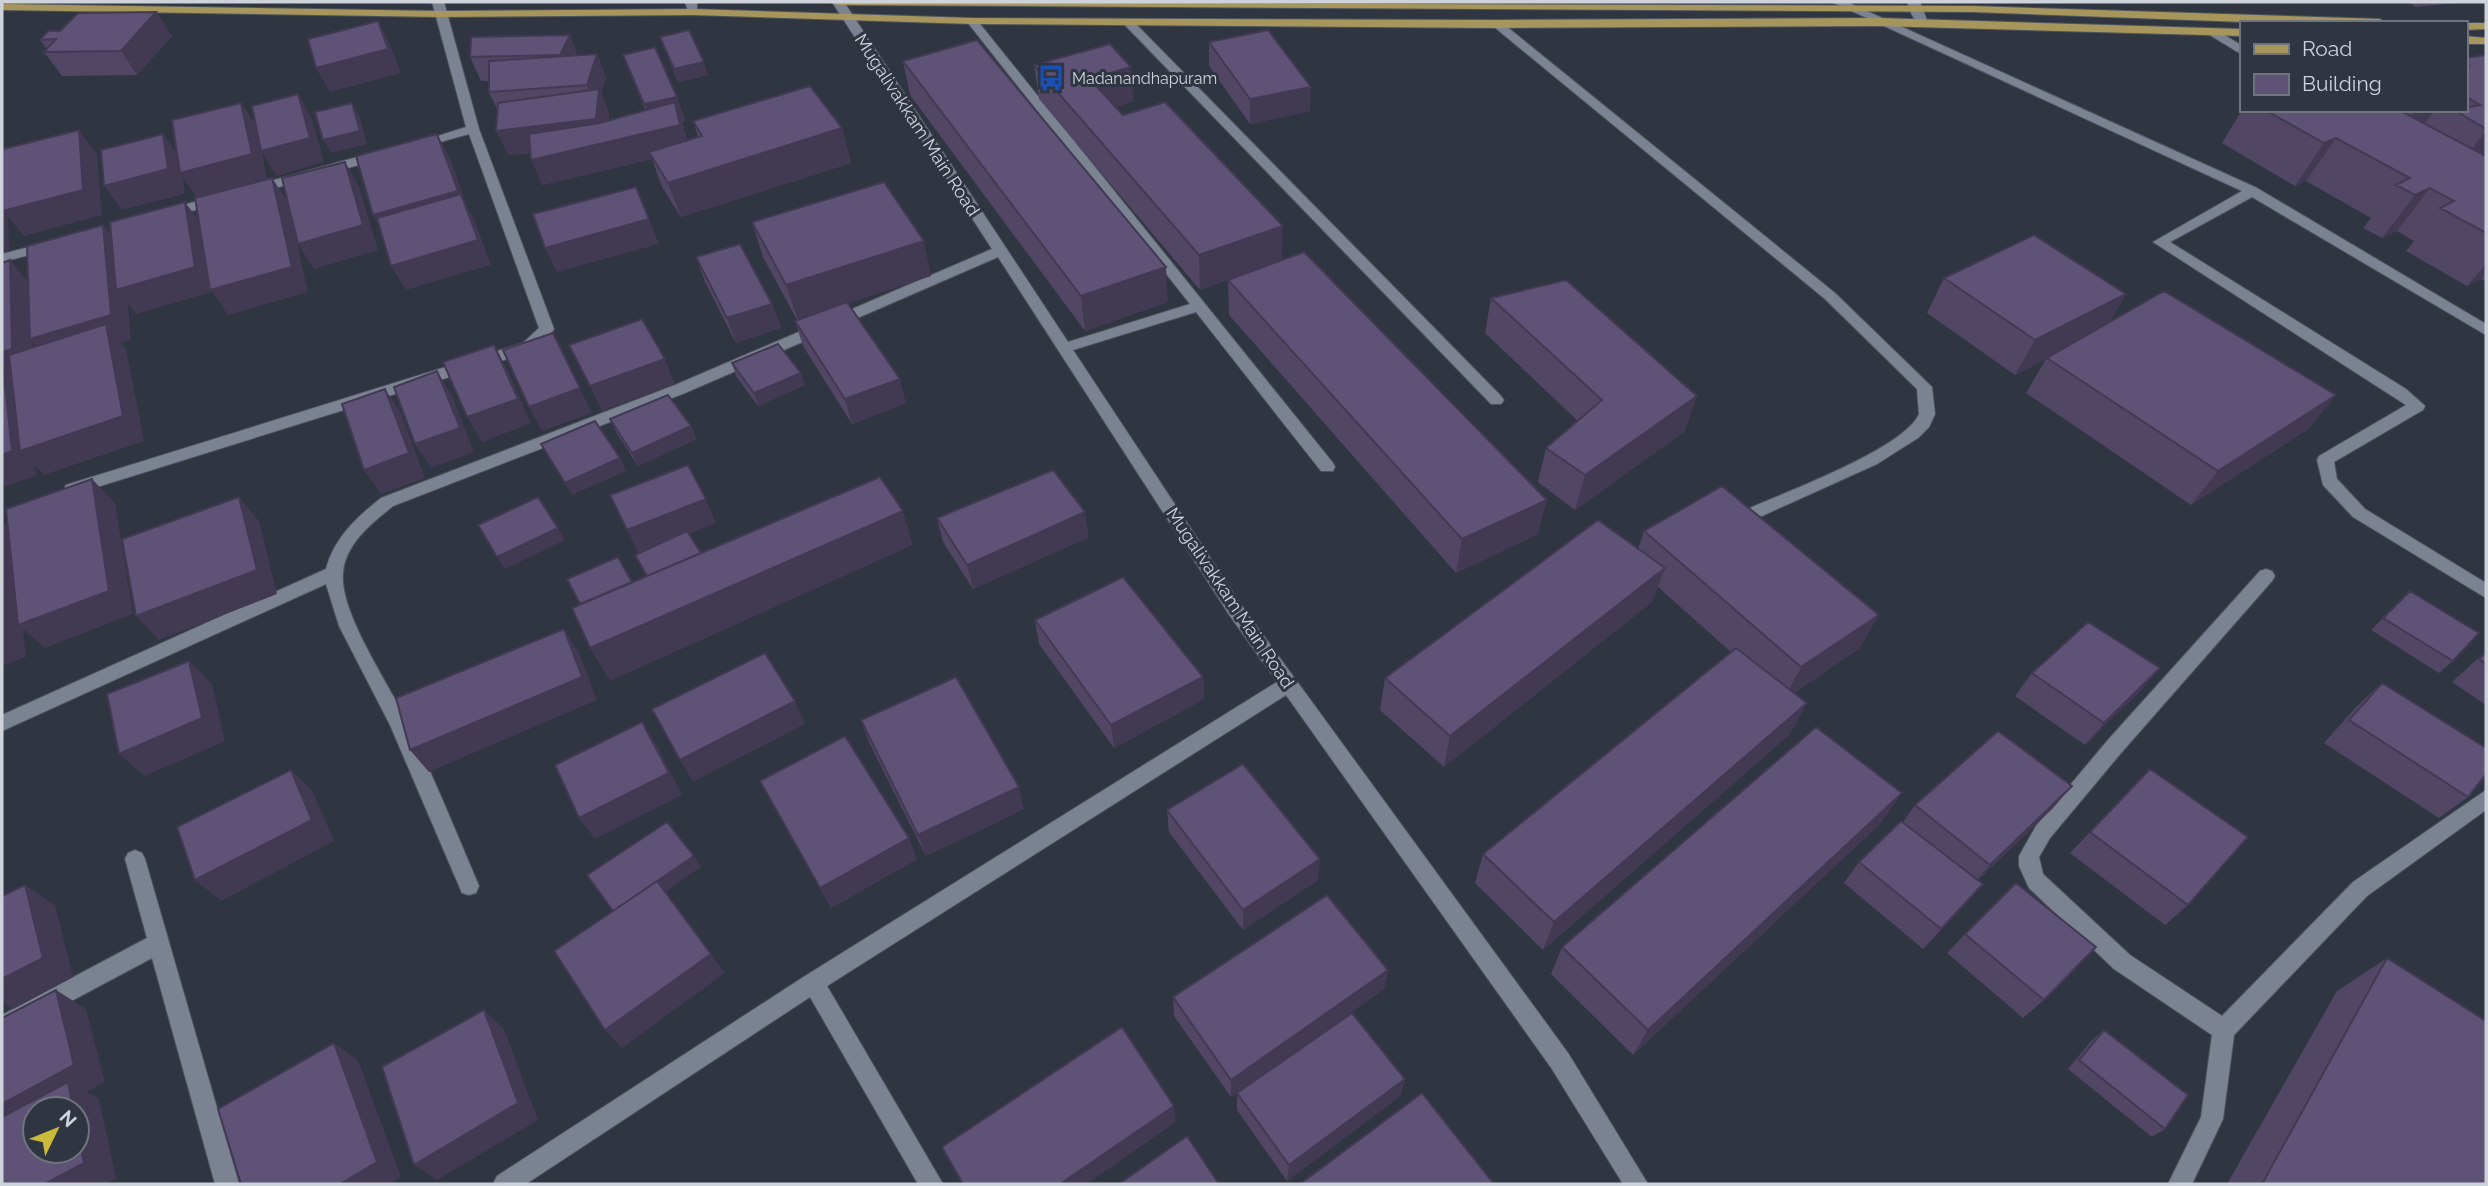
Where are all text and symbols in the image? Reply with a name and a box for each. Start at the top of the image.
legend [2240,21,2467,112]
street label: Mugalivakkam Main Road [851,30,984,220]
text: Road [2302,36,2352,61]
bus stop icon: Madanandhapuram [1036,63,1066,93]
place label: Madanandhapuram [1072,69,1217,88]
text: Building [2302,71,2382,96]
street label: Mugalivakkam Main Road [1162,504,1299,692]
north arrow [21,1095,91,1165]
text: N [55,1106,81,1131]

